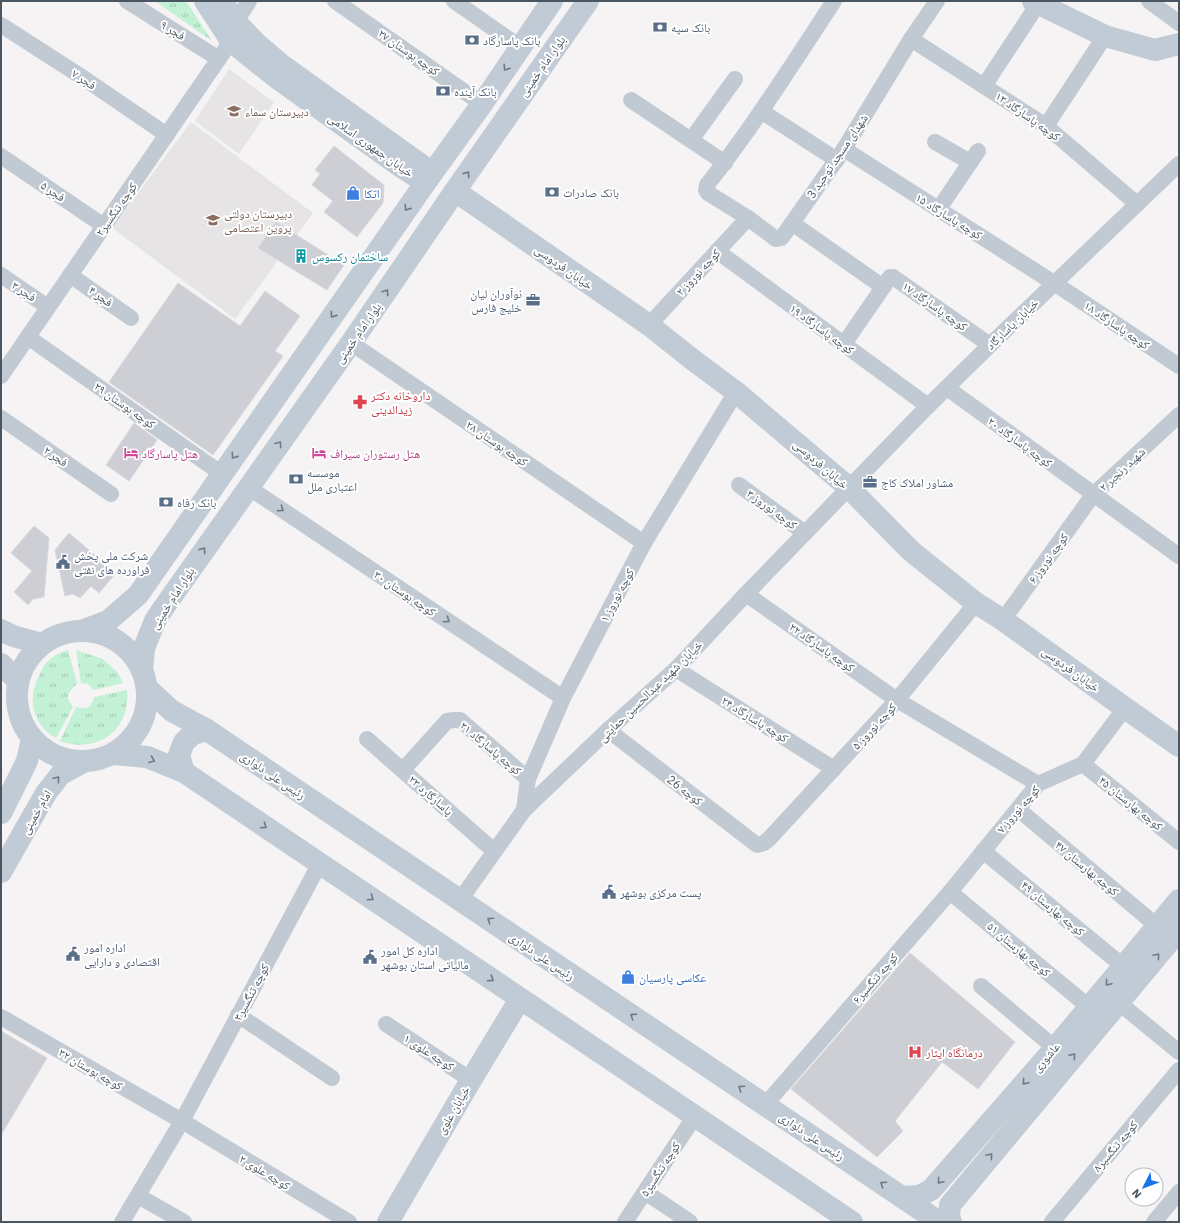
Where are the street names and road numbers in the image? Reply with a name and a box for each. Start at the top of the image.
street label: فجر ۹ [158,17,188,43]
street label: کوچه بوستان ۲۷ [375,25,443,79]
street label: بلوار امام خمینی [516,33,569,100]
street label: فجر ۷ [69,65,99,93]
street label: کوچه پاسارگاد ۱۳ [993,88,1063,144]
street label: خیابان جمهوری اسلامی [325,110,417,181]
street label: شهدای مسجد توحید 3 [803,111,871,201]
street label: فجر ۵ [38,177,68,205]
street label: کوچه تنگسیر۲ [92,179,140,239]
street label: کوچه پاسارگاد ۱۵ [913,190,985,243]
street label: خیابان فردوسی [532,241,596,293]
street label: کوچه نوروز ۲ [673,245,723,299]
street label: فجر ۳ [9,277,39,305]
street label: کوچه پاسارگاد ۱۷ [900,278,970,334]
street label: فجر ۴ [86,282,116,310]
street label: خیابان پاسارگاد [983,295,1042,353]
street label: کوچه پاسارگاد ۱۸ [1081,298,1153,352]
street label: بلوار امام خمینی [332,300,385,367]
street label: کوچه پاسارگاد ۱۹ [787,301,857,357]
street label: کوچه بوستان ۲۹ [91,378,159,432]
street label: کوچه پاسارگاد ۲۰ [985,414,1055,470]
street label: کوچه بوستان ۲۸ [463,417,531,469]
street label: خیابان فردوسی [790,436,852,492]
street label: فجر ۲ [41,442,71,470]
street label: شهید رنجبر ۲ [1096,444,1149,494]
street label: کوچه نوروز ۳ [744,486,800,532]
street label: کوچه نوروز ۶ [1025,530,1071,586]
street label: بلوار امام خمینی [146,564,198,632]
street label: کوچه نوروز ۱ [597,566,637,624]
street label: کوچه بوستان ۳۰ [371,567,439,619]
street label: کوچه پاسارگاد ۲۲ [787,619,857,675]
street label: خیابان شهید عبدالحسین حمایتی [595,637,706,745]
street label: خیابان فردوسی [1039,643,1103,696]
street label: کوچه پاسارگاد ۲۴ [719,693,791,746]
street label: کوچه نوروز ۵ [849,699,899,753]
street label: کوچه پاسارگاد ۲۱ [457,718,525,778]
street label: رئیس علی دلواری [237,748,309,803]
street label: پاسارگارد ۲۳ [406,772,457,819]
street label: کوچه 26 [664,772,706,809]
street label: کوچه بهارستان ۴۵ [1096,773,1166,834]
street label: کوچه نوروز ۷ [993,782,1043,836]
street label: امام خمینی [17,787,56,837]
street label: کوچه بهارستان ۴۷ [1052,837,1122,899]
street label: کوچه بهارستان ۴۹ [1018,877,1088,939]
street label: کوچه بهارستان ۵۱ [984,918,1054,980]
street label: رئیس علی دلواری [506,929,578,984]
street label: کوچه تنگسیر۶ [849,950,901,1007]
street label: کوچه تنگسیر۳ [230,961,272,1023]
street label: کوچه علوی ۱ [401,1030,457,1074]
street label: عاشوری [1029,1039,1063,1075]
street label: کوچه بوستان ۳۲ [56,1045,126,1094]
street label: خیابان علوی [433,1083,473,1137]
street label: رئیس علی دلواری [776,1109,848,1164]
street label: کوچه تنگسیر۸ [1089,1117,1141,1175]
street label: کوچه تنگسیر۵ [637,1139,683,1199]
street label: کوچه علوی ۲ [237,1151,293,1193]

